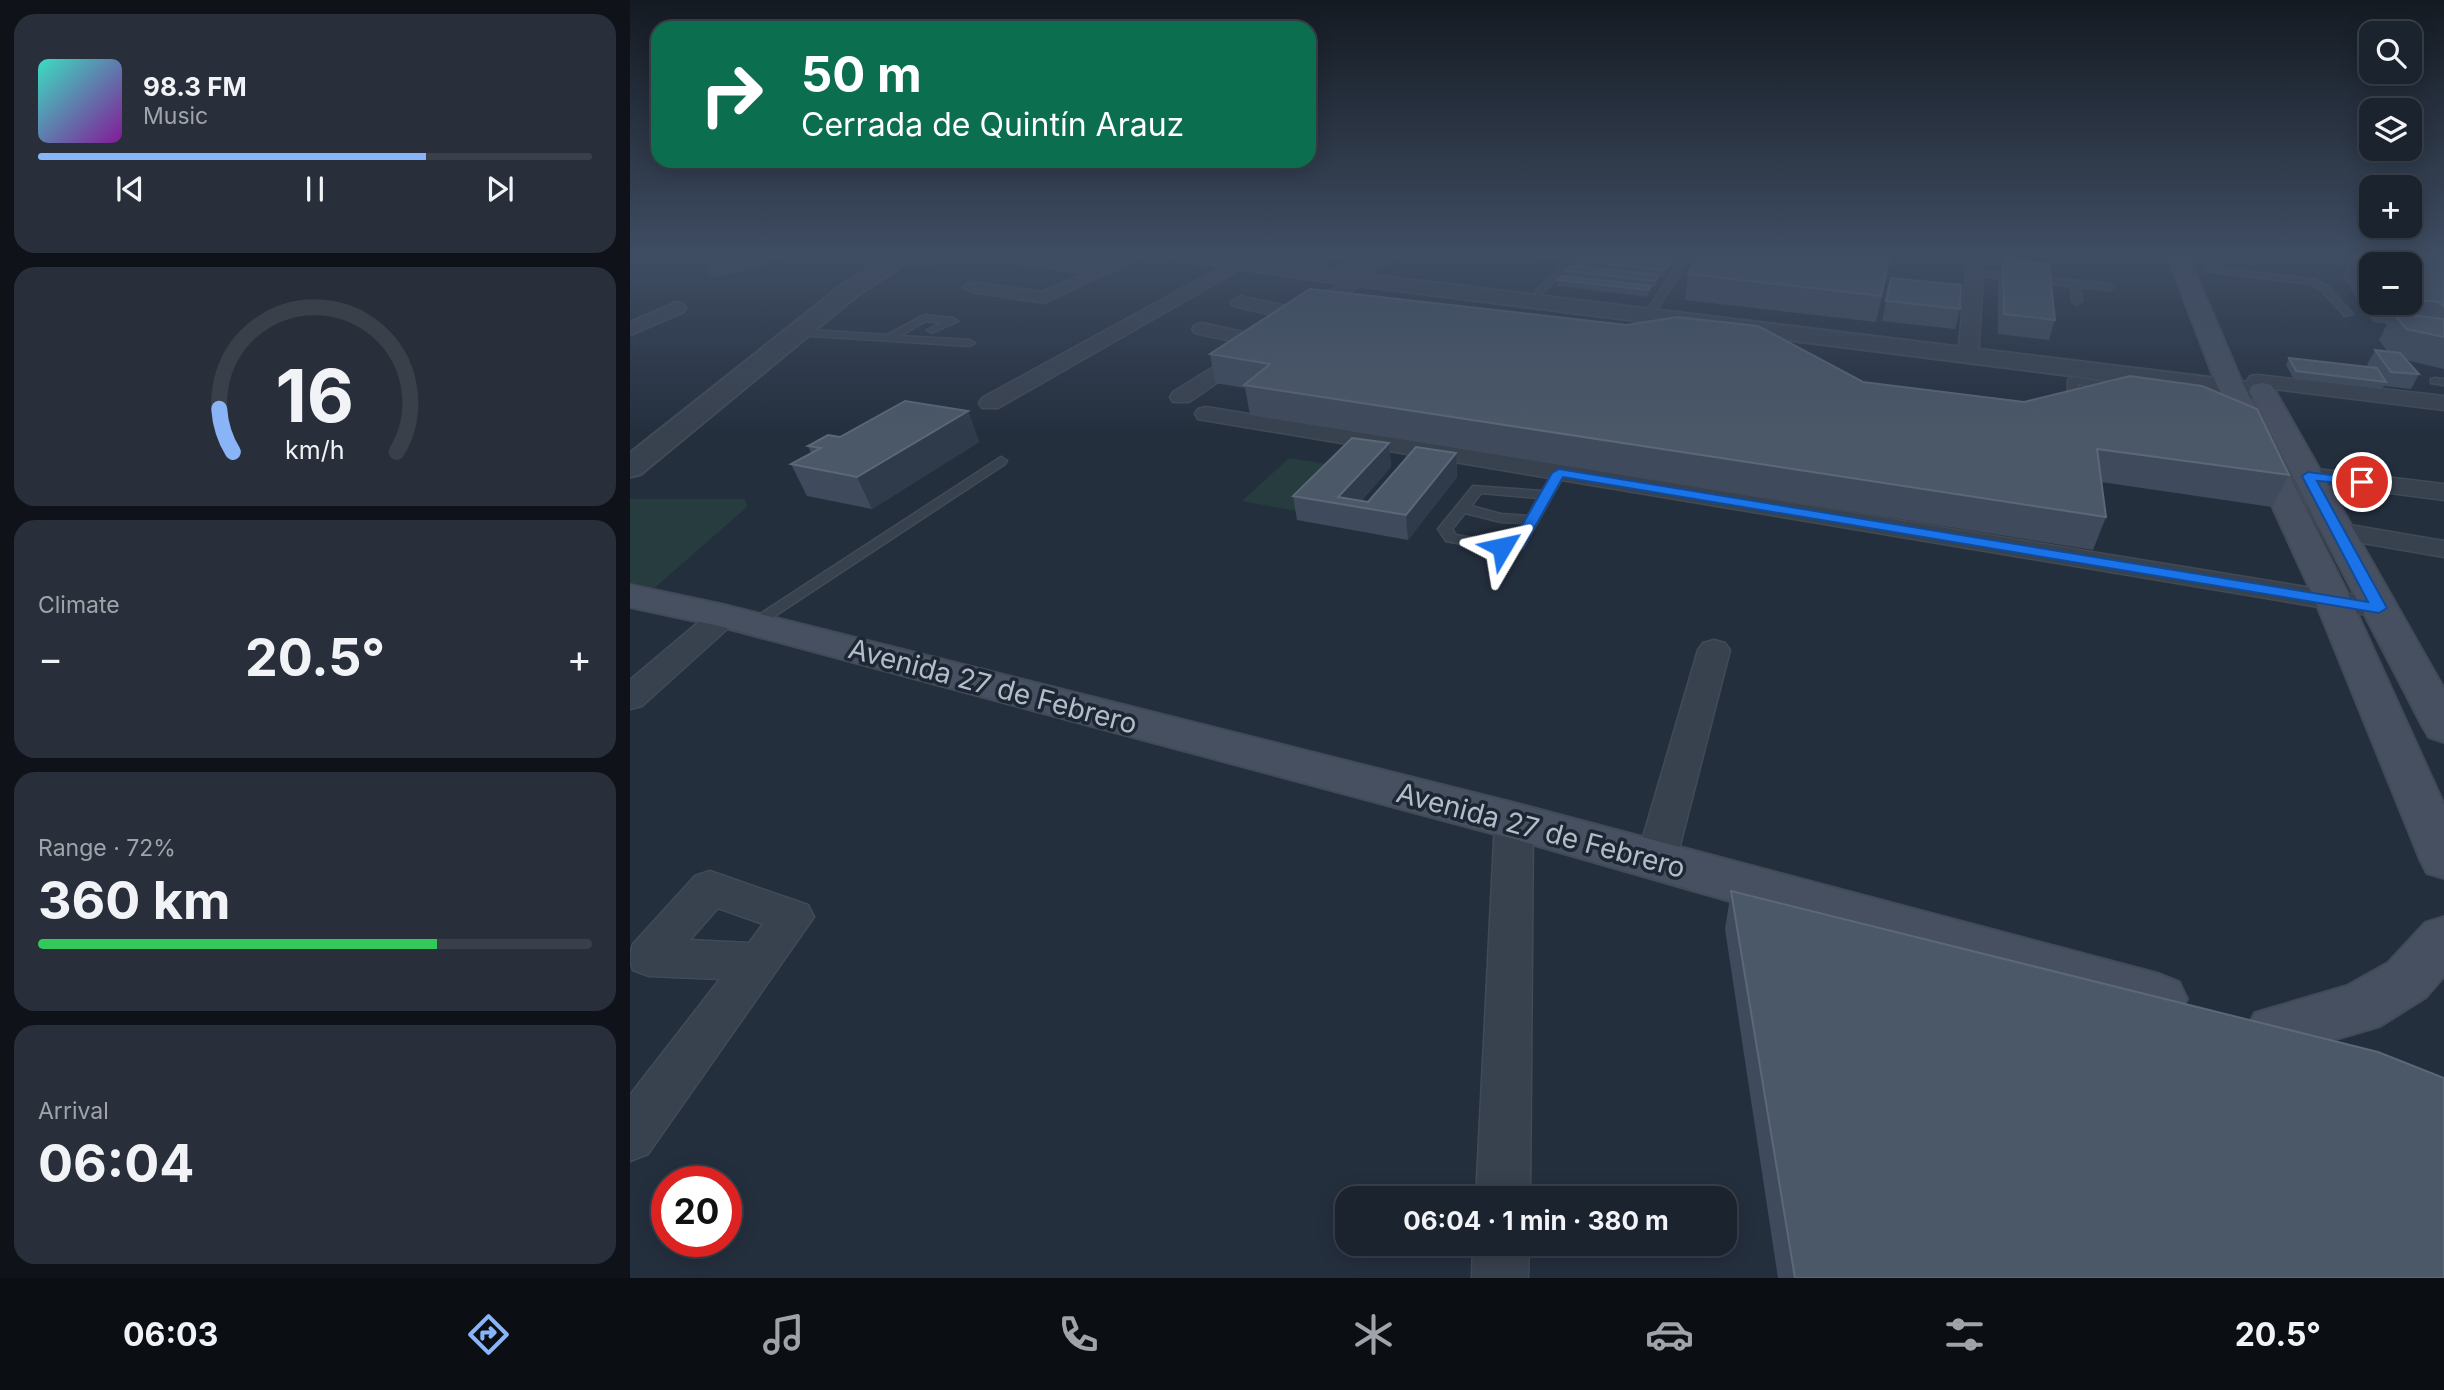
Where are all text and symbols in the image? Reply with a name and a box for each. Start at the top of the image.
map controls [2359,21,2422,315]
button: search [2359,21,2422,84]
text: 50 m [801,45,922,104]
icon: right [686,49,777,140]
text: 98.3 FM [143,71,247,102]
button: layers [2359,98,2422,161]
text: Music [143,102,208,130]
text: Cerrada de Quintín Arauz [801,105,1184,144]
icon: previous [111,170,149,208]
icon: pause [296,170,334,208]
icon: next [481,170,519,208]
button: + [2359,175,2422,238]
button: − [2359,252,2422,315]
text: 16 [276,352,354,441]
text: km/h [285,435,345,465]
pin [2332,452,2392,512]
icon: arrive [2343,463,2381,501]
position arrow [1465,510,1539,584]
text: Climate [38,591,120,619]
text: 20.5° [245,626,385,689]
street label: Avenida 27 de Febrero [845,631,1141,741]
text: − [38,635,63,681]
text: + [567,635,592,681]
street label: Avenida 27 de Febrero [1393,775,1689,885]
text: Range · 72% [38,834,176,862]
text: 360 km [38,869,230,932]
text: Arrival [38,1097,109,1125]
text: 06:04 [38,1132,194,1195]
speed limit sign: 20 [651,1166,742,1257]
text: 06:04 · 1 min · 380 m [1403,1205,1669,1236]
icon: directions [464,1310,513,1359]
icon: music [759,1310,808,1359]
icon: phone [1054,1310,1103,1359]
icon: climate [1349,1310,1398,1359]
icon: car [1645,1310,1694,1359]
icon: filters [1940,1310,1989,1359]
text: 06:03 [123,1315,218,1354]
text: 20.5° [2235,1315,2321,1354]

